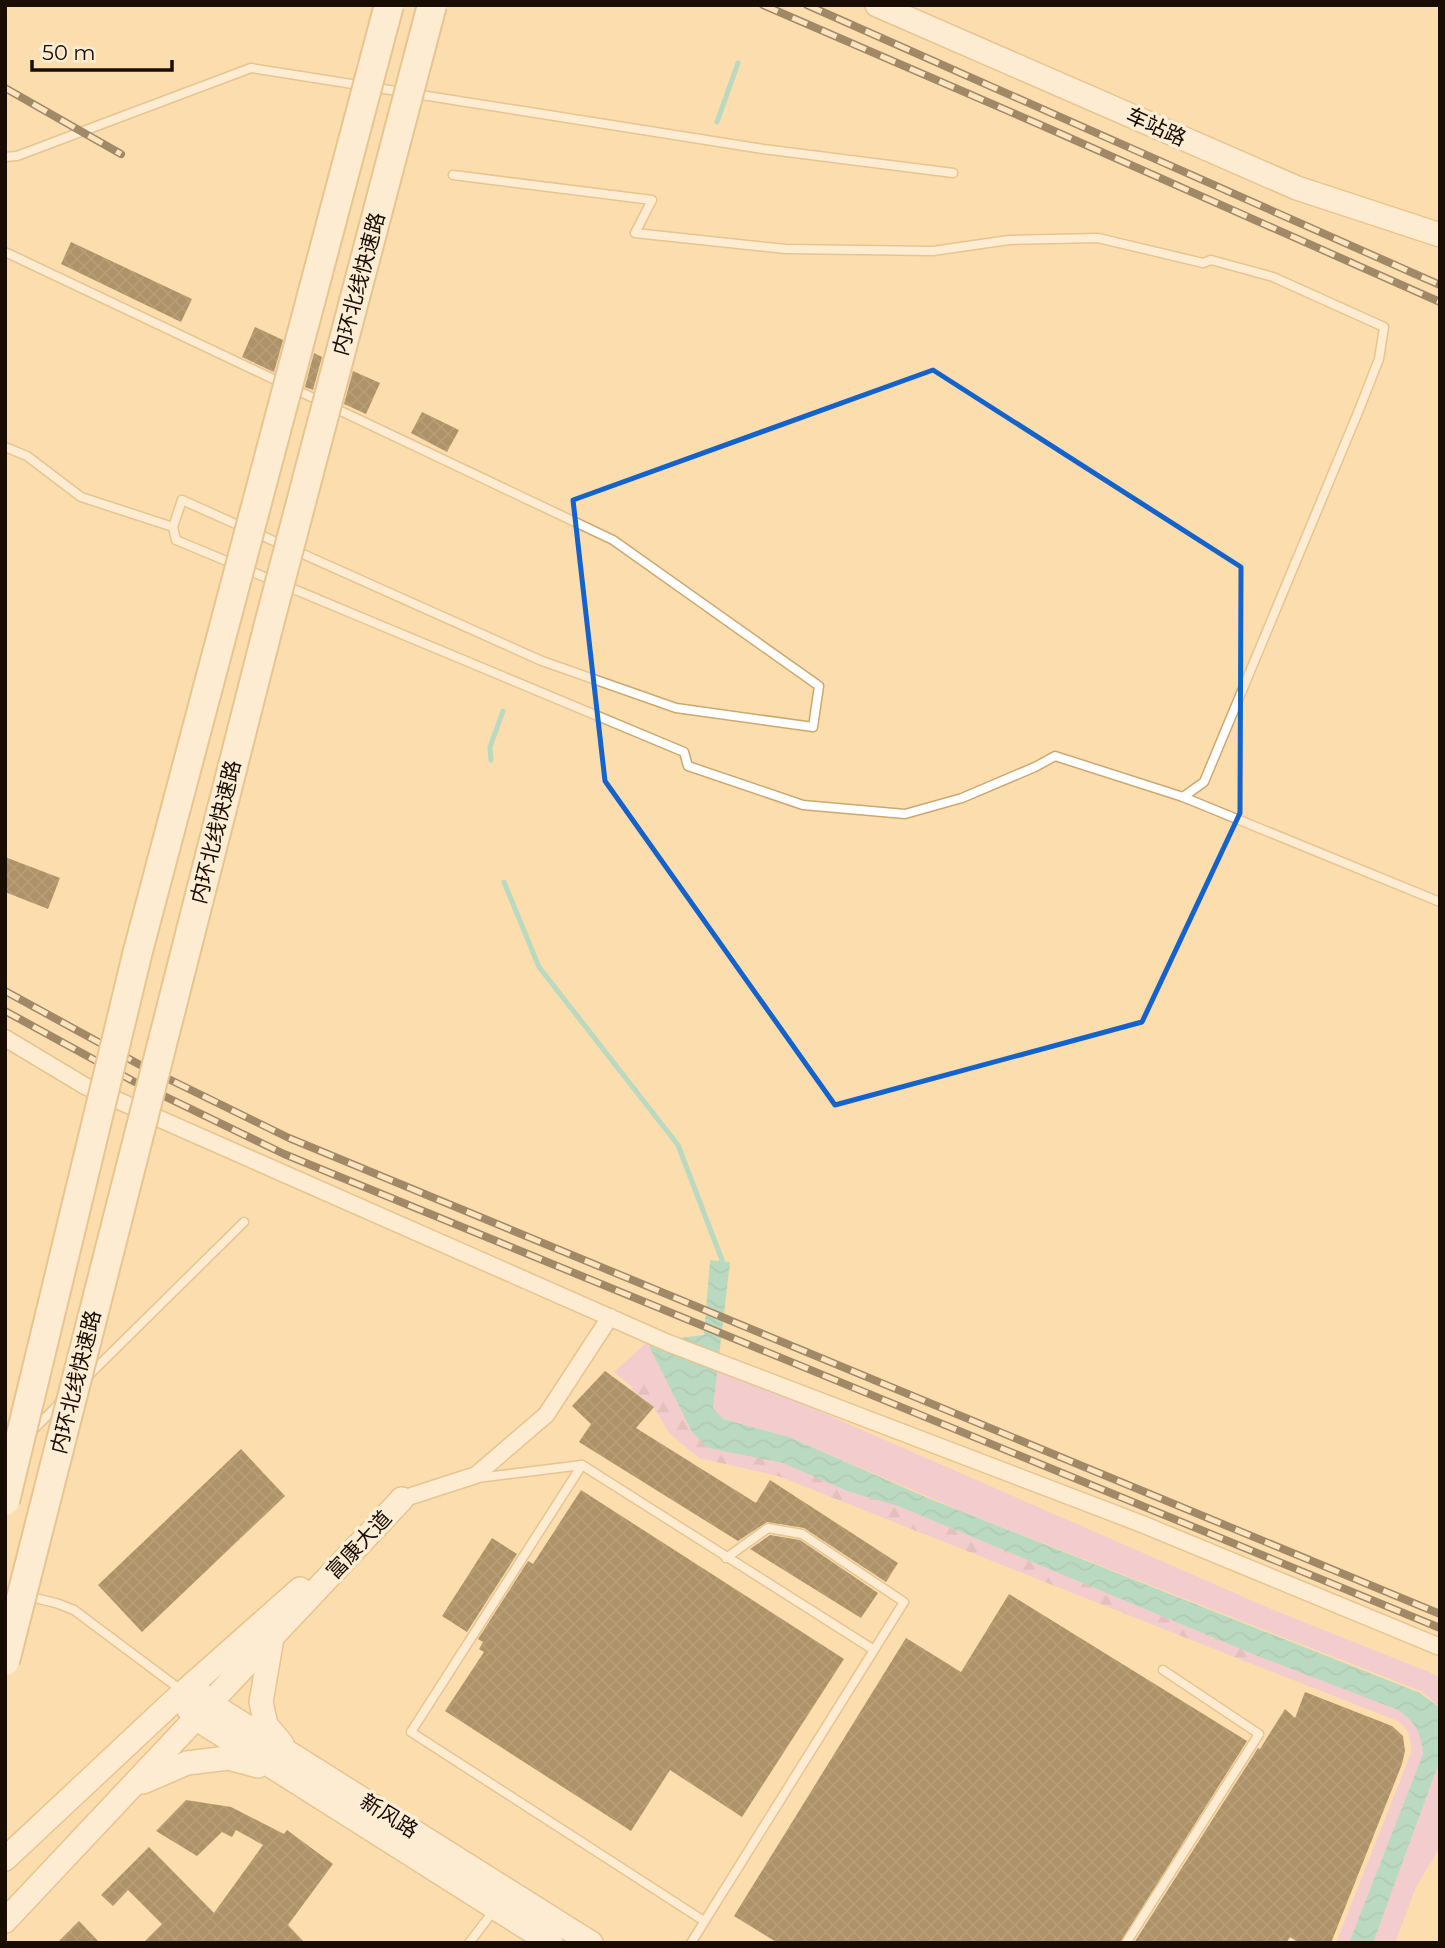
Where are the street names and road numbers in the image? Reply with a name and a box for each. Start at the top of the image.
street label: 车站路 [1122,102,1190,151]
street label: 内环北线快速路 [327,210,390,358]
street label: 内环北线快速路 [186,758,245,906]
street label: 内环北线快速路 [46,1308,105,1456]
street label: 富康大道 [321,1505,396,1584]
street label: 新风路 [356,1788,423,1843]

